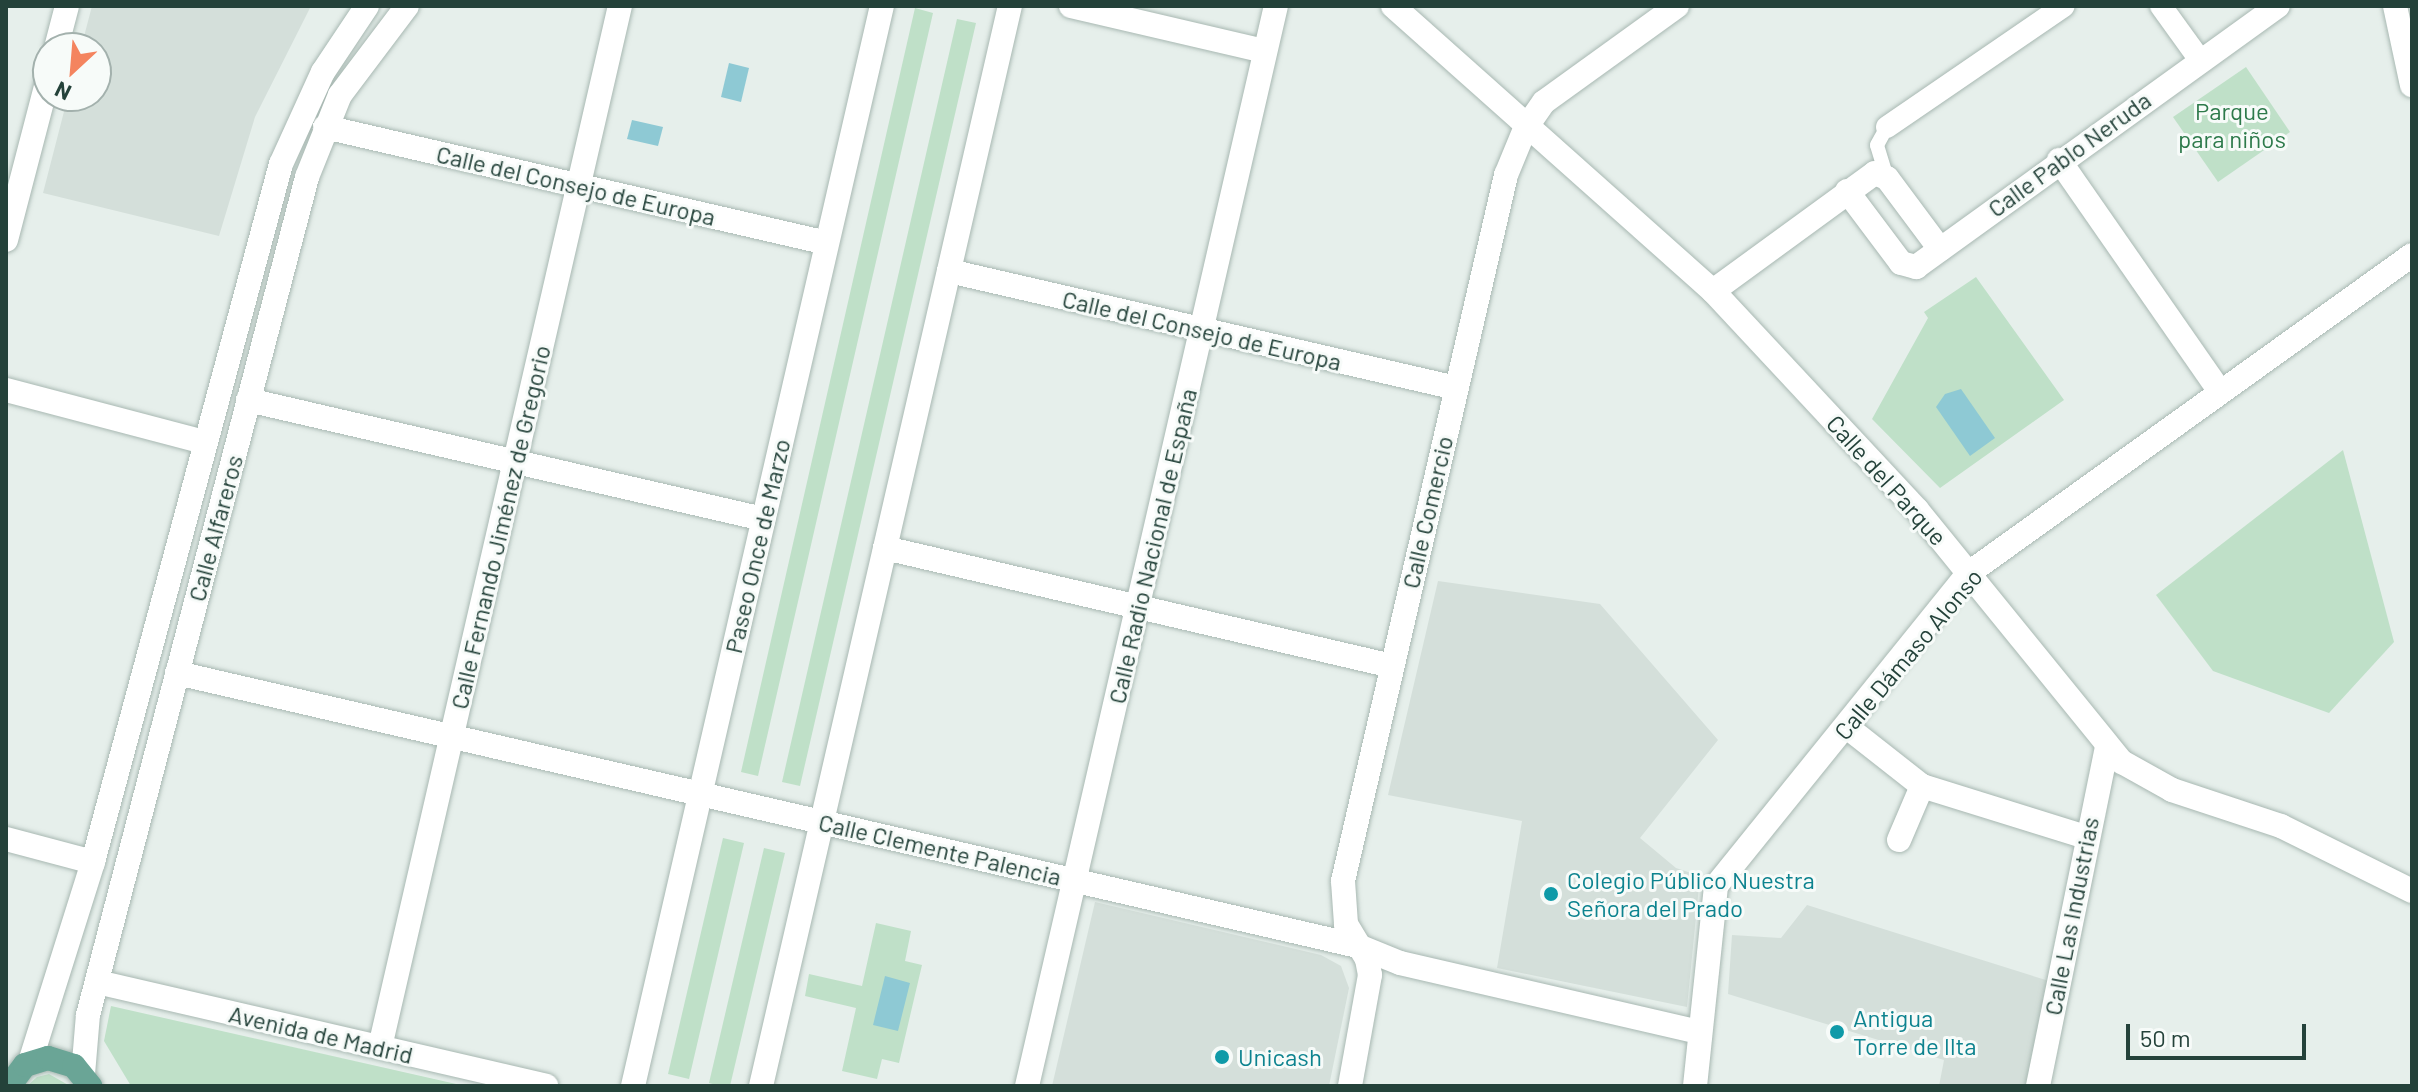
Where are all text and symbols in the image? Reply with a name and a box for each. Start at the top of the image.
north arrow [32,32,112,112]
text: N [50,77,75,107]
street label: Calle Pablo Neruda [1982,85,2156,223]
park label: Parque para niños [2178,97,2286,153]
street label: Calle del Consejo de Europa [434,139,718,231]
street label: Calle del Consejo de Europa [1060,284,1344,376]
street label: Calle Fernando Jiménez de Gregorio [444,342,556,712]
street label: Calle Radio Nacional de España [1102,386,1202,706]
street label: Calle del Parque [1821,409,1953,551]
street label: Calle Comercio [1395,433,1459,591]
street label: Paseo Once de Marzo [718,436,796,656]
street label: Calle Alfareros [182,452,248,604]
street label: Calle Dámaso Alonso [1828,563,1988,745]
street label: Calle Clemente Palencia [816,807,1064,891]
street label: Calle Las Industrias [2038,814,2104,1018]
place label: Colegio Público Nuestra Señora del Prado [1567,866,1815,922]
marker: Colegio Público Nuestra Señora del Prado [1542,885,1560,903]
street label: Avenida de Madrid [226,999,416,1069]
place label: Antigua Torre de Ilta [1853,1004,1976,1060]
scale bar [2130,1008,2310,1058]
marker: Antigua Torre de Ilta [1828,1023,1846,1041]
text: 50 m [2140,1023,2191,1052]
place label: Unicash [1238,1043,1322,1071]
marker: Unicash [1213,1048,1231,1066]

